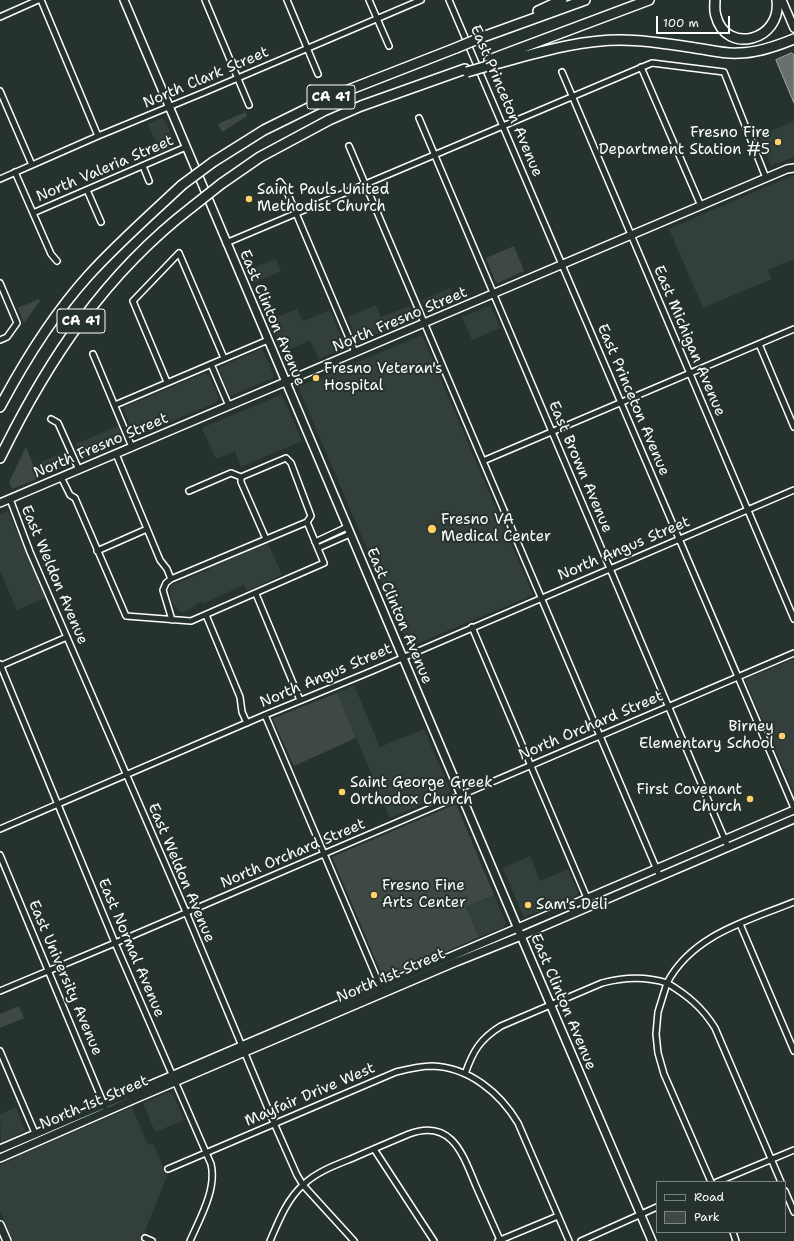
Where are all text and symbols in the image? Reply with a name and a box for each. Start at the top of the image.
scale bar [658,8,732,34]
text: 100 m [663,15,699,31]
street label: East Princeton Avenue [466,22,546,180]
street label: North Clark Street [140,43,272,113]
road number: CA 41 [307,85,355,109]
place label: Fresno Fire Department Station #5 [599,124,770,159]
street label: North Valeria Street [34,132,176,206]
marker: Fresno Fire Department Station #5 [773,137,783,147]
place label: Saint Pauls United Methodist Church [257,181,389,216]
marker: Saint Pauls United Methodist Church [244,194,254,204]
street label: East Clinton Avenue [235,247,309,389]
street label: East Michigan Avenue [649,263,729,419]
street label: North Fresno Street [330,283,470,357]
road number: CA 41 [57,309,105,333]
street label: East Princeton Avenue [593,321,673,479]
place label: Fresno Veteran's Hospital [324,360,442,395]
marker: Fresno Veteran's Hospital [311,373,321,383]
street label: East Brown Avenue [544,398,616,536]
street label: North Fresno Street [31,409,171,483]
street label: East Weldon Avenue [17,503,91,647]
place label: Fresno VA Medical Center [441,511,551,546]
street label: North Angus Street [555,513,693,585]
marker: Fresno VA Medical Center [426,523,438,535]
street label: East Clinton Avenue [362,545,436,687]
street label: North Angus Street [257,640,395,712]
street label: North Orchard Street [516,687,666,765]
place label: Birney Elementary School [639,718,774,753]
marker: Birney Elementary School [777,731,787,741]
place label: Saint George Greek Orthodox Church [350,774,493,809]
place label: First Covenant Church [636,781,742,816]
marker: Saint George Greek Orthodox Church [337,787,347,797]
marker: First Covenant Church [745,794,755,804]
street label: East Weldon Avenue [144,801,218,945]
street label: North Orchard Street [218,815,368,893]
street label: East Normal Avenue [94,876,168,1020]
place label: Fresno Fine Arts Center [382,877,466,912]
marker: Fresno Fine Arts Center [369,890,379,900]
place label: Sam's Deli [536,896,608,914]
street label: East University Avenue [24,898,106,1058]
marker: Sam's Deli [523,900,533,910]
street label: East Clinton Avenue [526,931,600,1073]
street label: North 1st Street [334,945,448,1007]
street label: Mayfair Drive West [242,1059,378,1131]
street label: North 1st Street [37,1072,151,1134]
legend [656,1181,786,1233]
text: Road [694,1189,724,1205]
text: Park [694,1209,720,1225]

